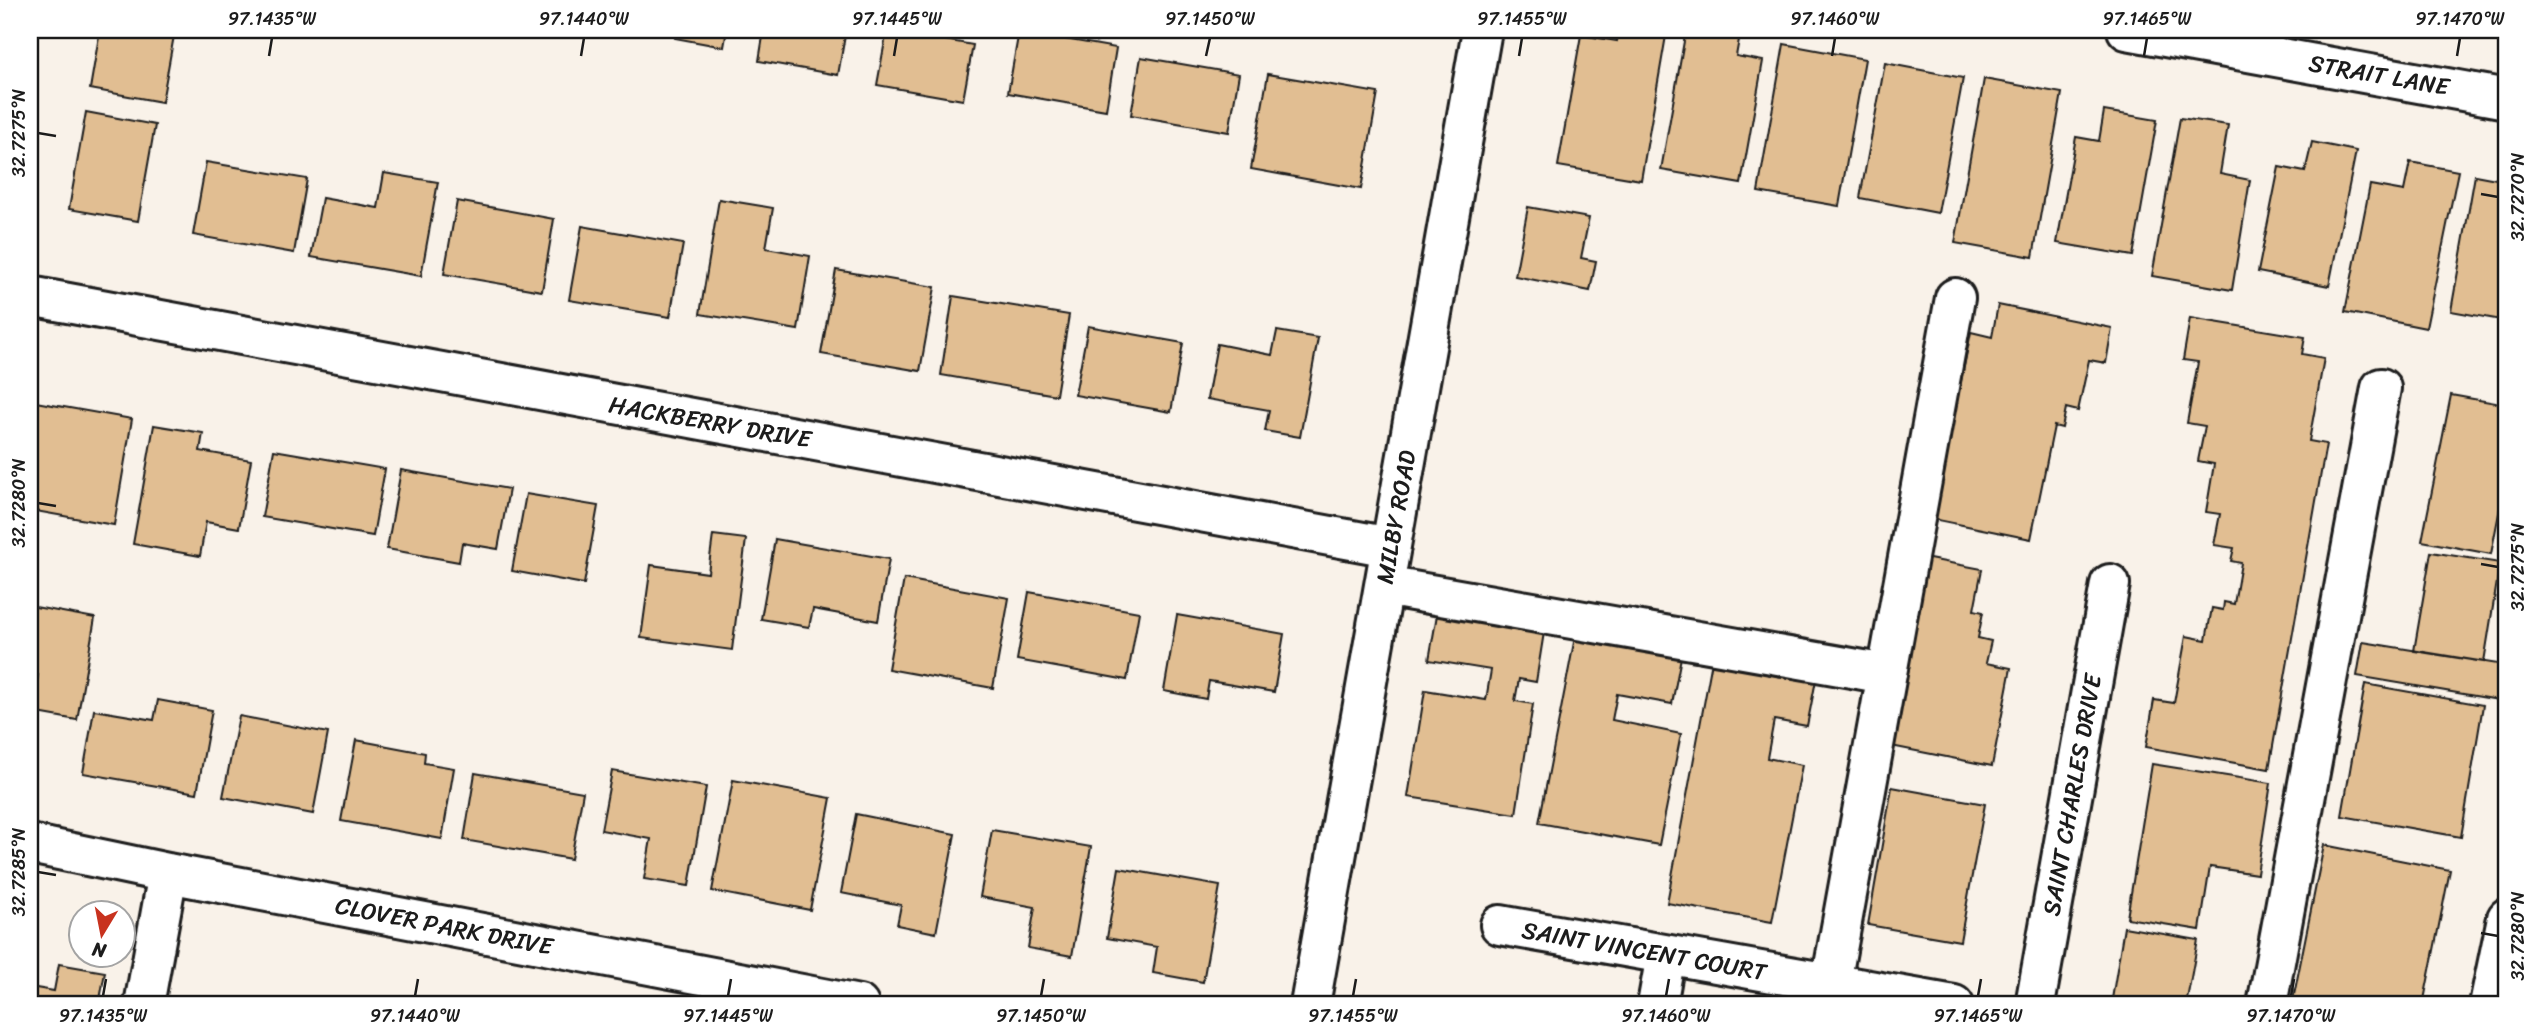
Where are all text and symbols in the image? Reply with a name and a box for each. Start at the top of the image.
text: 97.1435°W [228,3,317,35]
text: 97.1440°W [539,3,630,35]
text: 97.1445°W [852,3,943,35]
text: 97.1450°W [1165,3,1256,35]
text: 97.1455°W [1477,3,1568,35]
text: 97.1460°W [1791,3,1881,35]
text: 97.1465°W [2103,3,2192,35]
text: 97.1470°W [2416,3,2506,35]
street label: STRAIT LANE [2306,42,2454,108]
text: 32.7275°N [3,89,35,177]
text: 32.7270°N [2502,152,2534,241]
street label: HACKBERRY DRIVE [606,384,816,461]
street label: MILBY ROAD [1364,447,1428,587]
text: 32.7280°N [3,458,35,547]
text: 32.7275°N [2502,523,2534,611]
street label: SAINT CHARLES DRIVE [2030,669,2114,919]
text: 32.7285°N [3,827,35,916]
street label: CLOVER PARK DRIVE [332,884,558,968]
text: 32.7280°N [2502,891,2534,980]
north arrow [66,898,136,968]
street label: SAINT VINCENT COURT [1518,909,1771,993]
text: N [89,933,109,968]
text: 97.1435°W [59,1000,148,1032]
text: 97.1440°W [370,1000,461,1032]
text: 97.1445°W [683,1000,774,1032]
text: 97.1450°W [996,1000,1087,1032]
text: 97.1455°W [1308,1000,1399,1032]
text: 97.1460°W [1622,1000,1712,1032]
text: 97.1465°W [1934,1000,2023,1032]
text: 97.1470°W [2247,1000,2337,1032]

